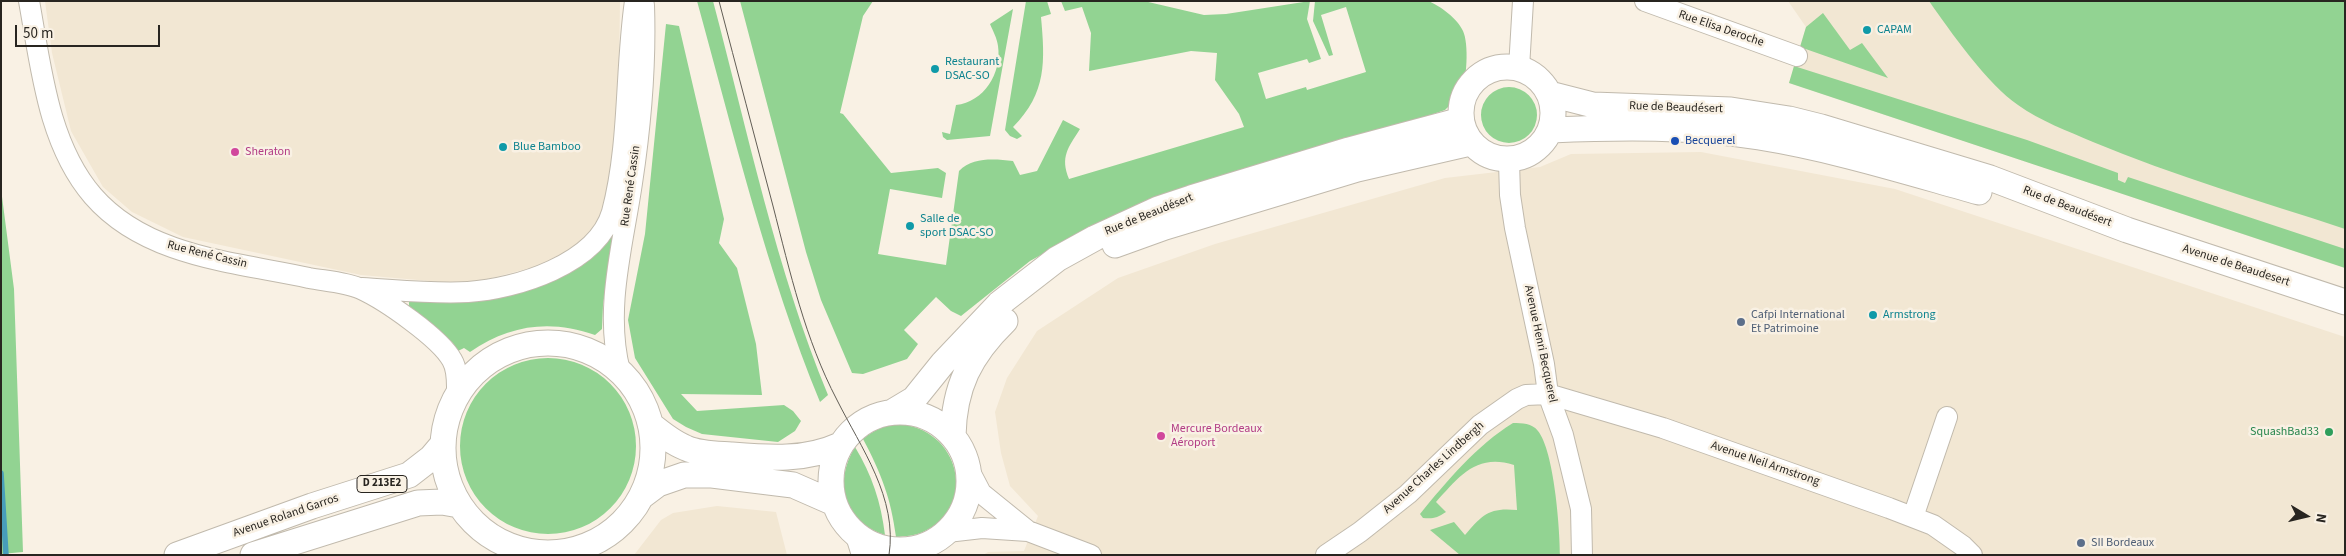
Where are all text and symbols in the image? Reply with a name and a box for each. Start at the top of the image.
street label: Rue Elisa Deroche [1676,8,1766,50]
scale bar [18,15,162,47]
text: 50 m [23,23,53,44]
place label: CAPAM [1877,23,1912,37]
marker: CAPAM [1861,24,1873,36]
place label: Restaurant DSAC-SO [945,55,999,83]
marker: Restaurant DSAC-SO [929,63,941,75]
street label: Rue de Beaudésert [1629,99,1723,117]
place label: Becquerel [1685,134,1735,148]
marker: Becquerel [1669,135,1681,147]
place label: Blue Bamboo [513,140,581,154]
marker: Blue Bamboo [497,141,509,153]
place label: Sheraton [245,145,291,159]
street label: Rue René Cassin [618,145,644,227]
marker: Sheraton [229,146,241,158]
street label: Rue de Beaudésert [2021,183,2113,231]
street label: Rue de Beaudésert [1103,191,1195,239]
place label: Salle de sport DSAC-SO [920,212,993,240]
marker: Salle de sport DSAC-SO [904,220,916,232]
street label: Rue René Cassin [166,238,248,272]
street label: Avenue de Beaudesert [2181,242,2291,290]
street label: Avenue Henri Becquerel [1521,284,1559,404]
place label: Cafpi International Et Patrimoine [1751,308,1845,336]
place label: Armstrong [1883,308,1936,322]
marker: Armstrong [1867,309,1879,321]
marker: Cafpi International Et Patrimoine [1735,316,1747,328]
street label: Avenue Charles Lindbergh [1381,419,1487,517]
place label: Mercure Bordeaux Aéroport [1171,422,1262,450]
place label: SquashBad33 [2250,425,2319,439]
marker: SquashBad33 [2323,426,2335,438]
marker: Mercure Bordeaux Aéroport [1155,430,1167,442]
street label: Avenue Neil Armstrong [1709,439,1821,489]
road number: D 213E2 [357,476,407,492]
street label: Avenue Roland Garros [231,491,341,541]
north arrow [2281,491,2331,541]
text: N [2310,512,2331,525]
place label: SII Bordeaux [2091,536,2154,550]
marker: SII Bordeaux [2075,537,2087,549]

